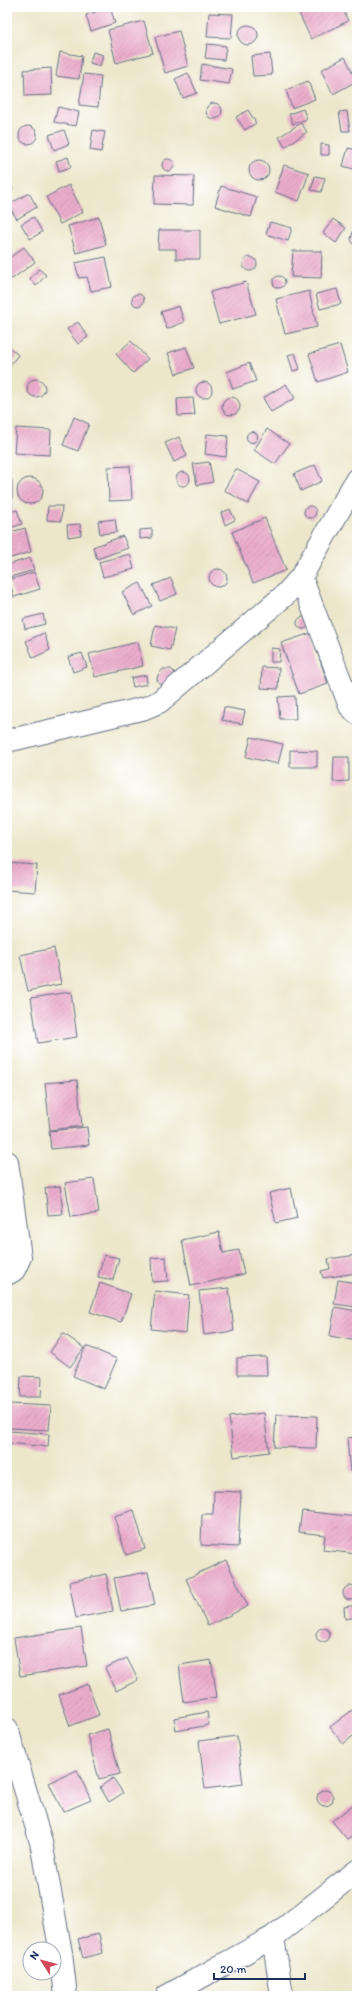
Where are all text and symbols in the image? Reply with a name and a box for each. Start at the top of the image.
north arrow [22,1941,62,1981]
text: N [27,1949,42,1962]
scale bar [214,1955,305,1981]
text: 20 m [220,1962,247,1976]

